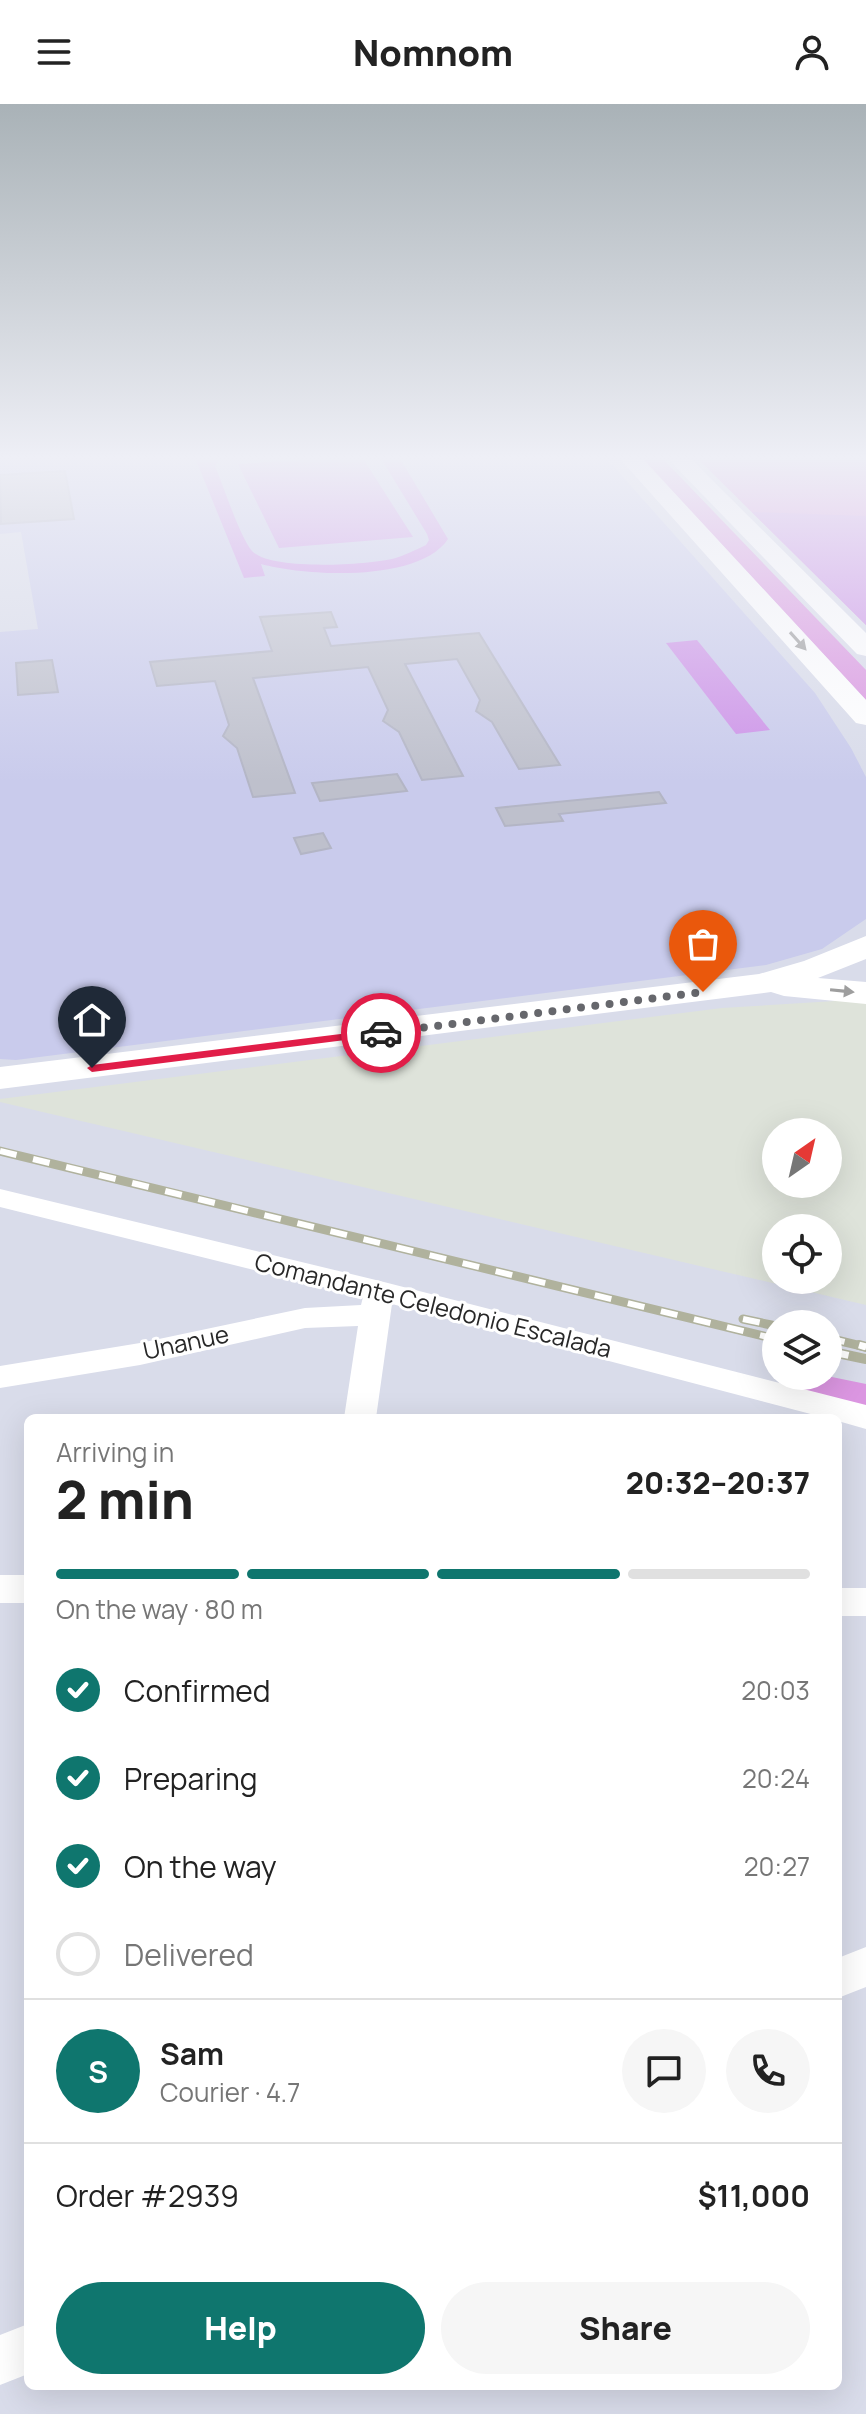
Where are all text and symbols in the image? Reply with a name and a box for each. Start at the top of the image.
text: Nomnom [353,28,513,77]
icon: menu [32,30,76,74]
icon: person [790,30,834,74]
one-way arrow [789,631,807,650]
pin [669,910,737,992]
icon: bag [681,922,725,966]
one-way arrow [830,984,855,997]
pin [58,986,126,1068]
courier [341,993,421,1073]
icon: home [70,998,114,1042]
icon: car [359,1011,403,1055]
north arrow [762,1118,842,1198]
map controls [762,1118,842,1390]
button: locate [762,1214,842,1294]
street label: Comandante Celedonio Escalada [252,1244,615,1365]
button: layers [762,1310,842,1390]
street label: Unanue [140,1316,232,1367]
text: Arriving in [56,1434,174,1470]
text: 20:32–20:37 [626,1462,810,1503]
text: 2 min [56,1464,194,1535]
text: On the way · 80 m [56,1591,263,1627]
icon: check [56,1668,100,1712]
text: Confirmed [124,1670,271,1711]
text: 20:03 [741,1672,810,1708]
icon: check [56,1756,100,1800]
text: Preparing [124,1758,258,1799]
text: 20:24 [742,1760,810,1796]
icon: check [56,1844,100,1888]
text: On the way [124,1846,277,1887]
text: 20:27 [744,1848,810,1884]
text: Delivered [124,1934,254,1975]
button: chat [622,2029,706,2113]
button: phone [726,2029,810,2113]
text: Sam [160,2033,224,2074]
text: S [88,2051,108,2092]
text: Courier · 4.7 [160,2074,300,2110]
text: Order #2939 [56,2175,239,2216]
text: $11,000 [698,2175,810,2216]
button: Help [56,2282,425,2374]
button: Share [441,2282,810,2374]

